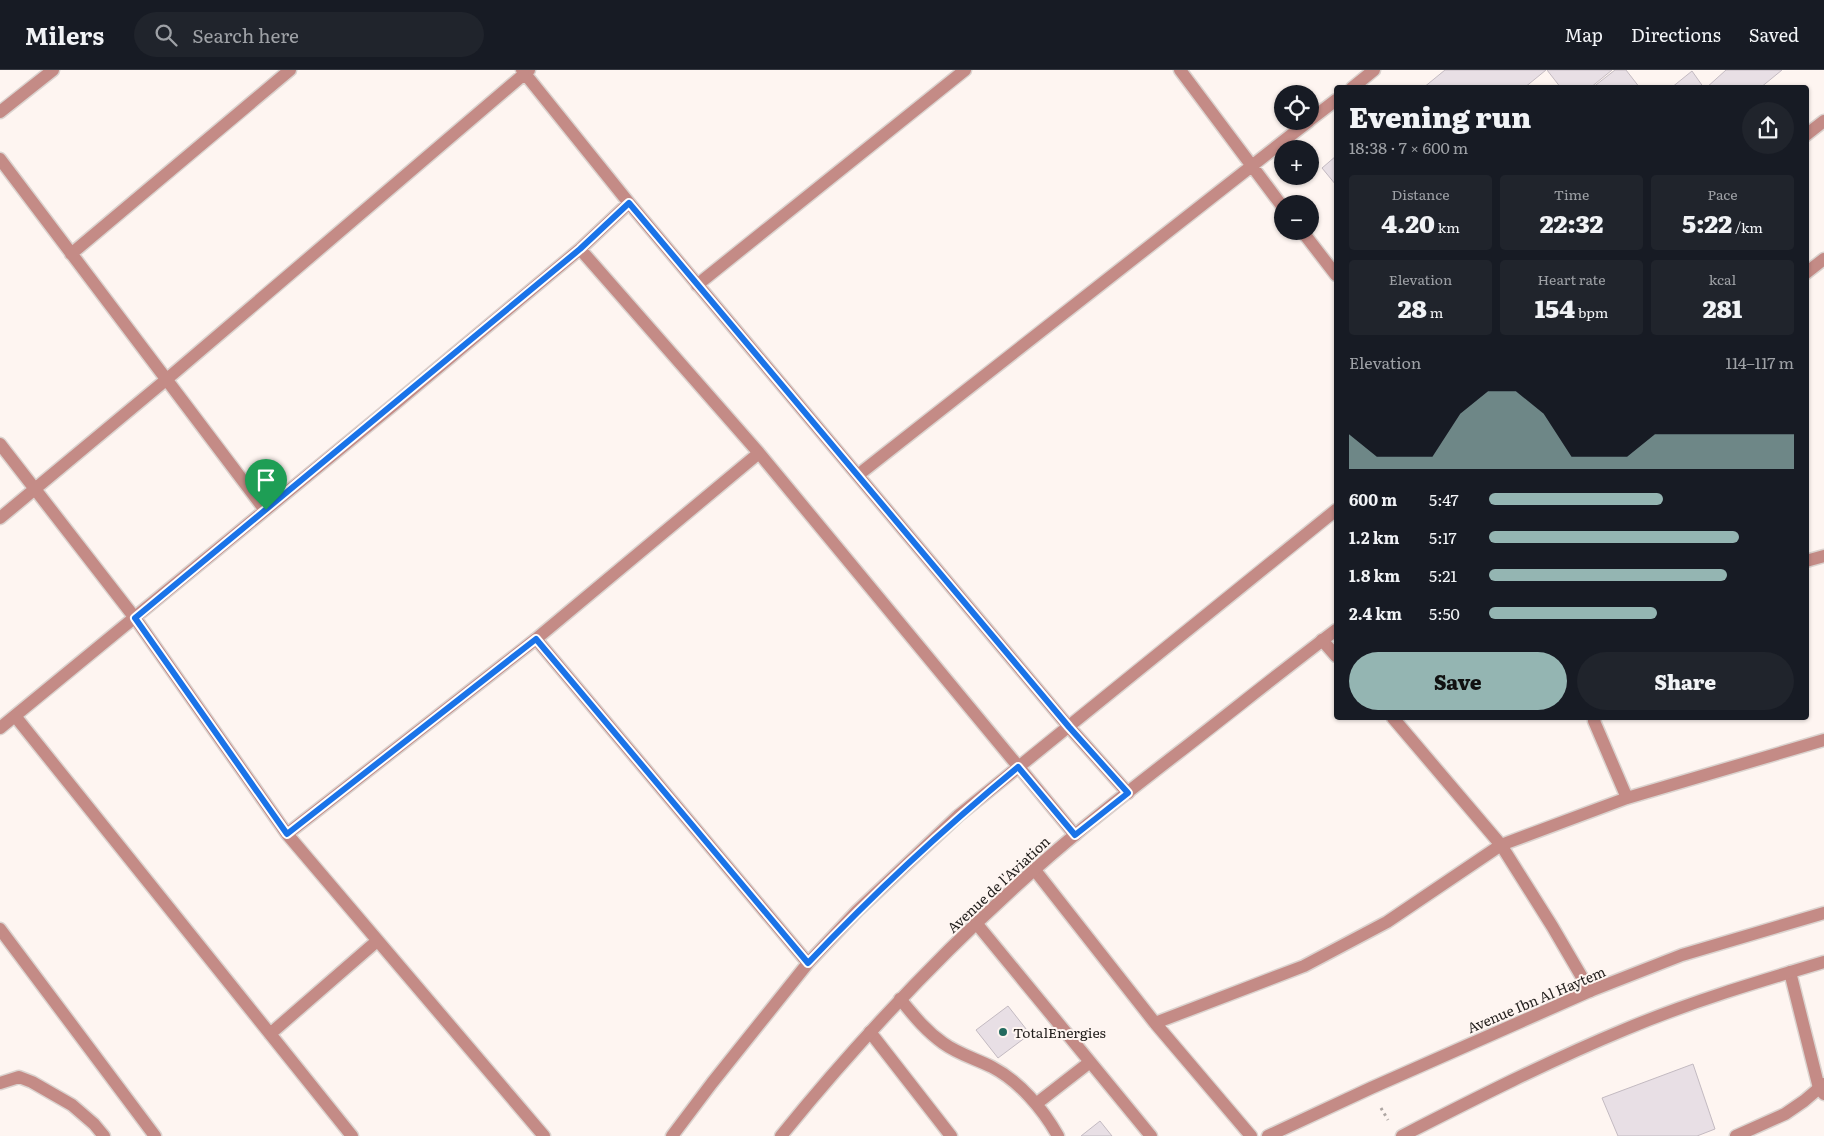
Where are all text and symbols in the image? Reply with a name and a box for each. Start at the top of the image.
search box [134,12,484,57]
text: Milers [25,17,104,52]
icon: search [152,21,180,49]
text: Search here [192,21,299,49]
text: Map [1565,21,1603,48]
text: Directions [1631,21,1721,48]
text: Saved [1749,21,1799,48]
map controls [1274,85,1319,240]
button: locate [1274,85,1319,130]
text: Evening run [1349,95,1531,137]
button: share [1742,102,1794,154]
text: 18:38 · 7 × 600 m [1349,135,1468,159]
button: + [1274,140,1319,185]
text: Distance [1392,184,1449,204]
text: Time [1554,184,1589,204]
text: Pace [1707,184,1738,204]
button: − [1274,195,1319,240]
text: 4.20 [1381,204,1435,241]
text: 22:32 [1540,204,1603,241]
text: 5:22 [1682,204,1732,241]
text: km [1435,217,1460,237]
text: /km [1732,217,1763,237]
text: Elevation [1389,269,1452,289]
text: Heart rate [1538,269,1605,289]
text: kcal [1709,269,1736,289]
text: 28 [1398,289,1427,326]
text: 154 [1535,289,1575,326]
text: 281 [1703,289,1742,326]
text: m [1427,302,1443,322]
text: bpm [1575,302,1608,322]
text: Elevation [1349,350,1421,374]
text: 114–117 m [1725,350,1794,374]
pin [245,459,287,510]
icon: arrive [252,466,280,494]
text: 600 m [1349,487,1397,511]
text: 5:47 [1429,487,1459,511]
text: 1.2 km [1349,525,1399,549]
text: 5:17 [1429,525,1457,549]
text: 1.8 km [1349,563,1400,587]
text: 5:21 [1429,563,1457,587]
text: 2.4 km [1349,601,1402,625]
text: 5:50 [1429,601,1460,625]
button: Save [1349,652,1567,710]
button: Share [1577,652,1794,710]
street label: Avenue de l'Aviation [942,831,1054,937]
street label: Avenue Ibn Al Haytem [1464,961,1609,1037]
place label: TotalEnergies [1013,1022,1106,1042]
marker: TotalEnergies [997,1026,1009,1038]

